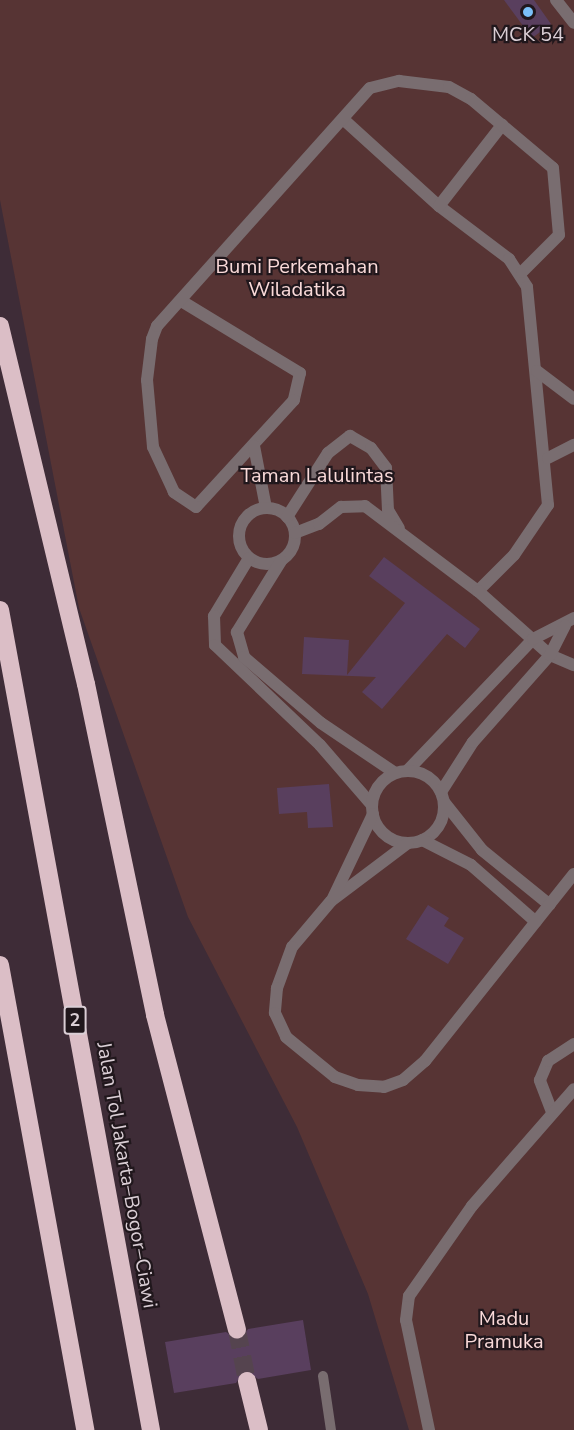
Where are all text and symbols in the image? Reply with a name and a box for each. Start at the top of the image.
marker: MCK 54 [521,5,535,19]
place label: MCK 54 [492,22,564,46]
park label: Bumi Perkemahan Wiladatika [215,254,379,301]
park label: Taman Lalulintas [240,463,394,487]
road number: 2 [63,1005,87,1035]
street label: Jalan Tol Jakarta–Bogor–Ciawi [92,1040,162,1310]
park label: Madu Pramuka [465,1306,543,1353]

